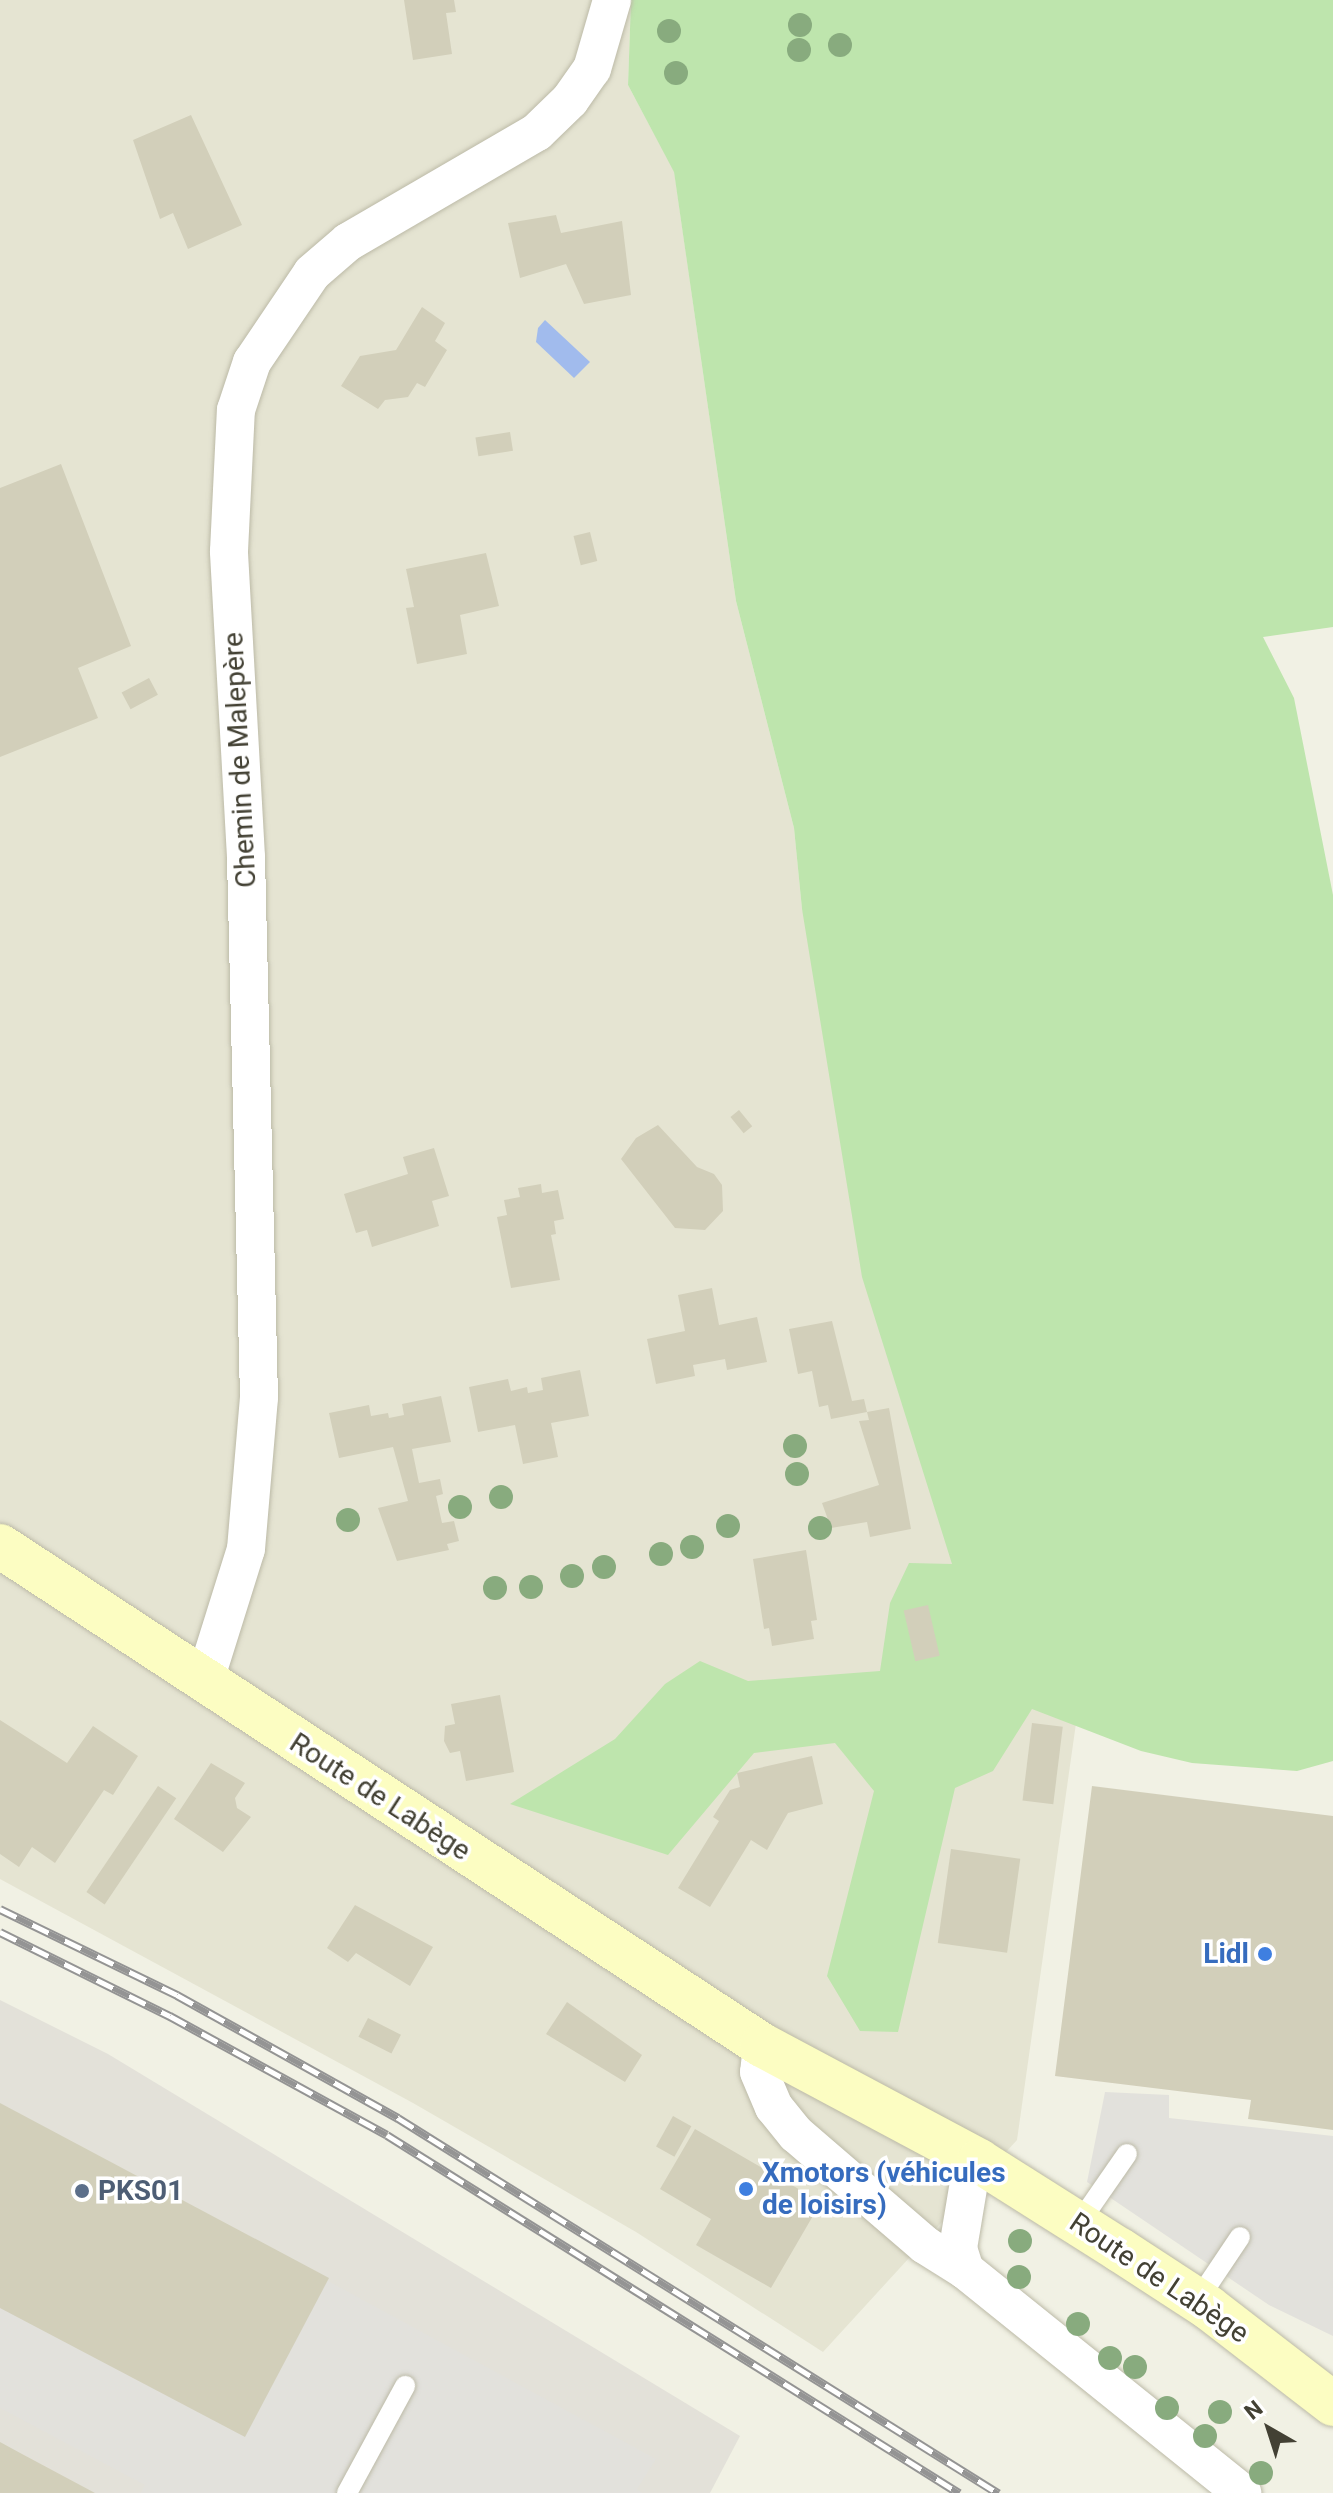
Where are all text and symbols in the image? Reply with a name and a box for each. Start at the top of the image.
street label: Chemin de Malepère [217,631,263,889]
street label: Route de Labège [283,1726,477,1868]
place label: Lidl [1203,1937,1249,1971]
marker: Lidl [1256,1945,1274,1963]
place label: Xmotors (véhicules de loisirs) [762,2156,1006,2222]
place label: PKS01 [98,2174,183,2208]
marker: Xmotors (véhicules de loisirs) [737,2180,755,2198]
marker: PKS01 [73,2182,91,2200]
street label: Route de Labège [1063,2206,1255,2350]
north arrow [1229,2389,1309,2469]
text: N [1240,2395,1267,2425]

